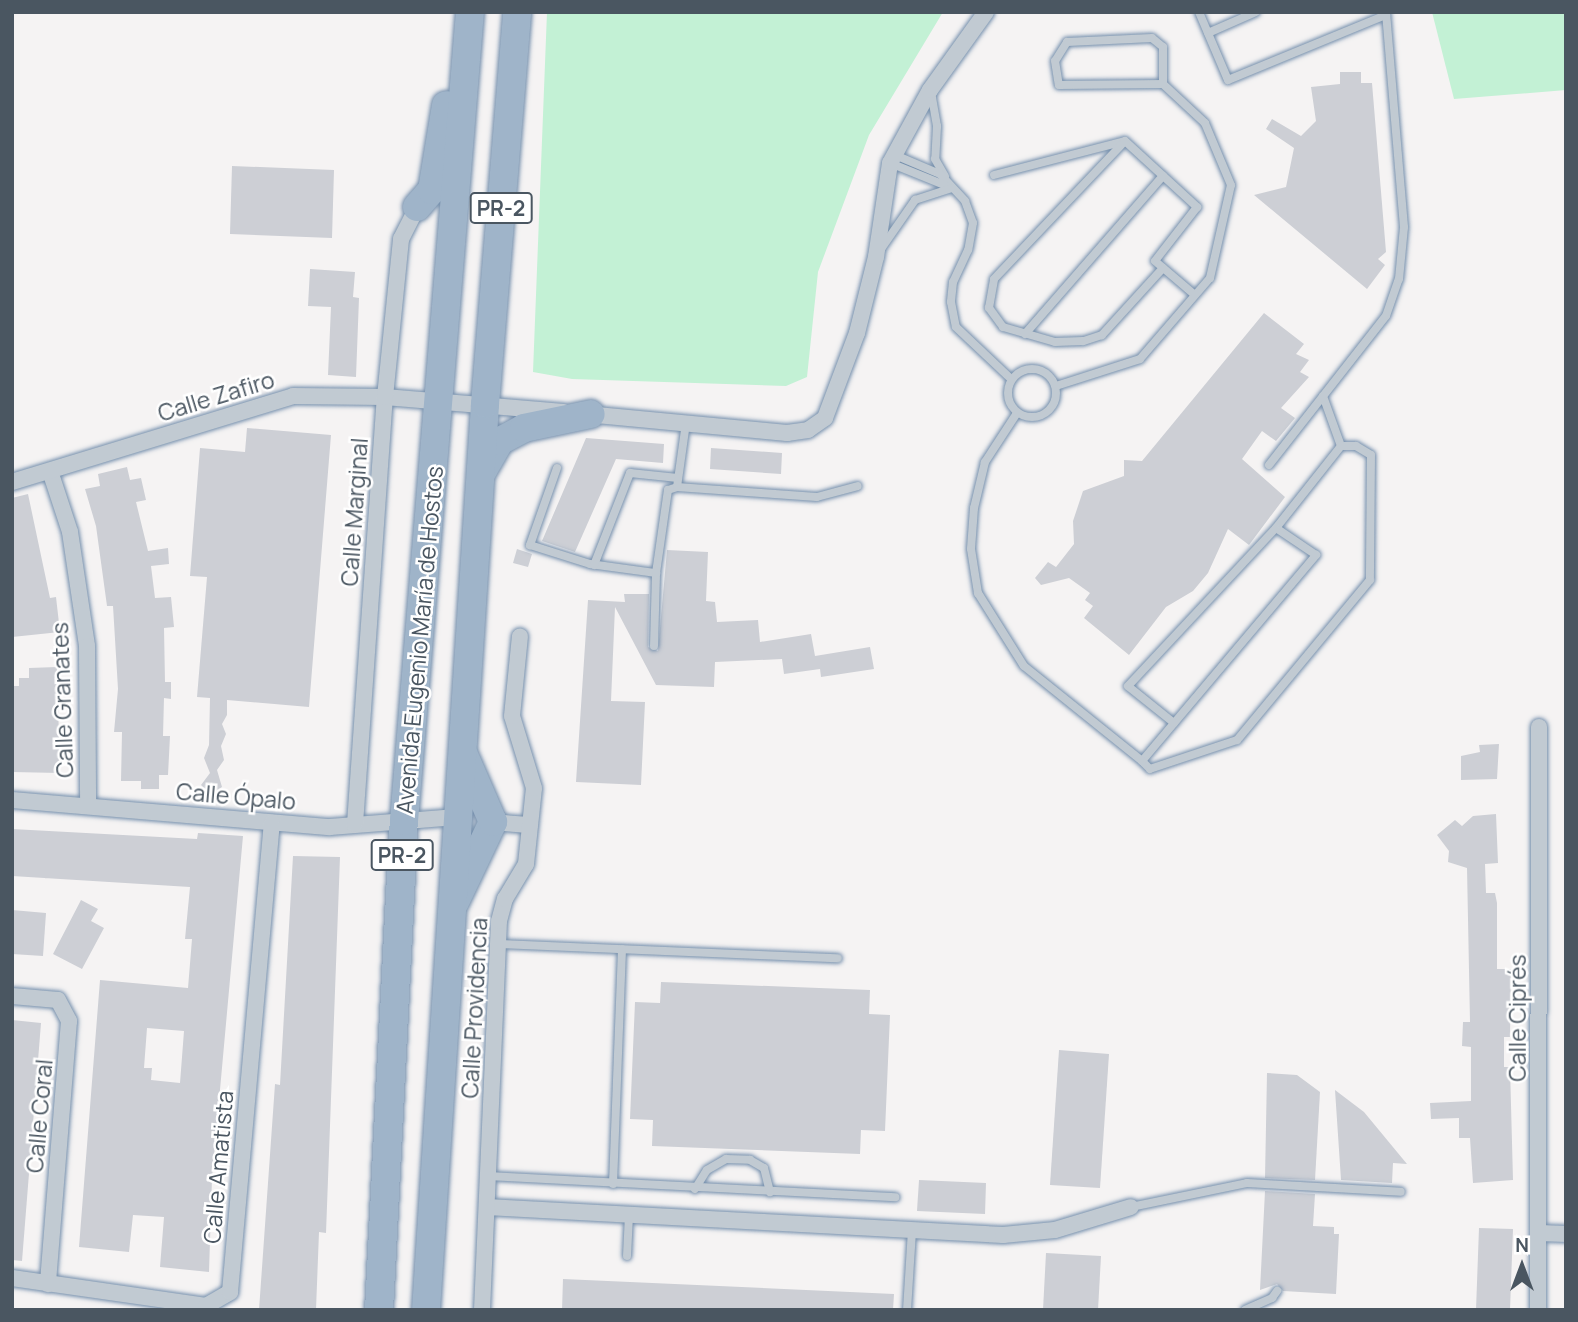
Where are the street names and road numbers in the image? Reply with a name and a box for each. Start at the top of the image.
road number: PR-2 [470,190,532,226]
street label: Calle Zafiro [154,365,278,427]
street label: Calle Marginal [335,437,373,587]
street label: Avenida Eugenio María de Hostos [390,465,448,815]
street label: Calle Granates [45,622,79,778]
street label: Calle Ópalo [175,777,297,815]
road number: PR-2 [370,838,434,872]
street label: Calle Providencia [455,917,493,1099]
street label: Calle Ciprés [1503,954,1531,1082]
street label: Calle Coral [20,1058,58,1174]
street label: Calle Amatista [198,1089,238,1245]

